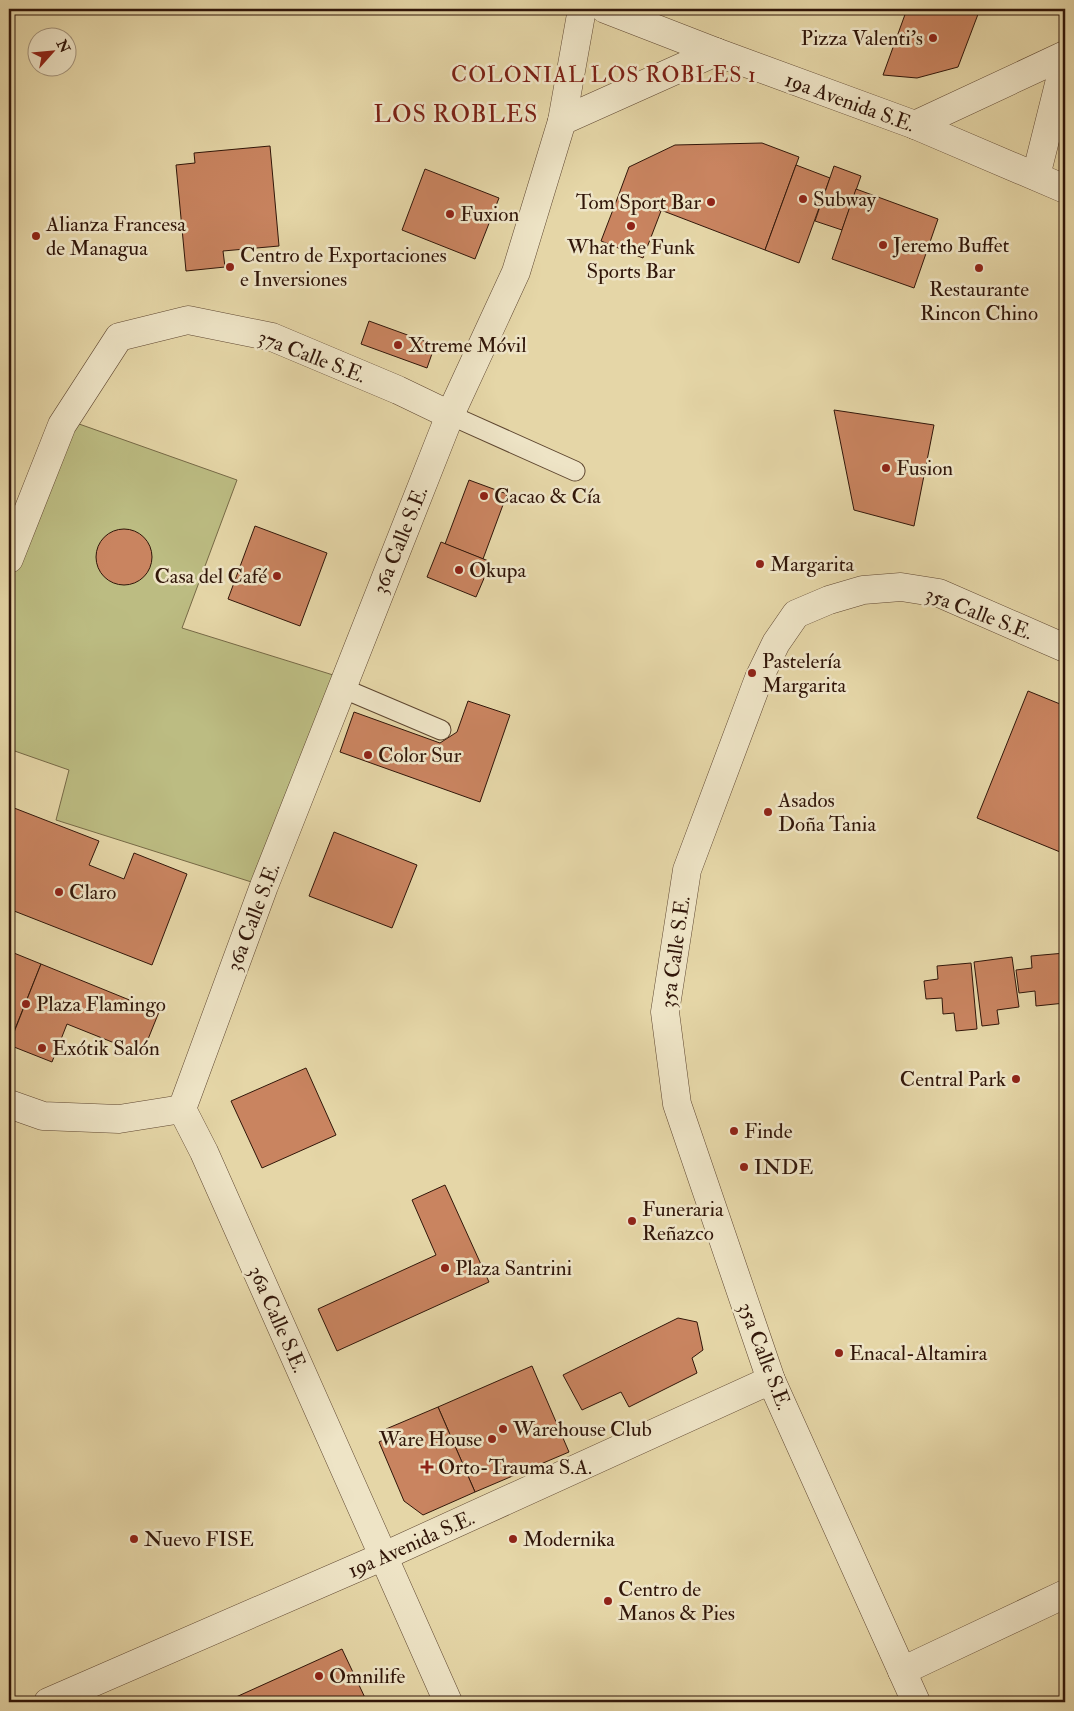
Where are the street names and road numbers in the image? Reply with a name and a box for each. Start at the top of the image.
street label: 19a Avenida S.E. [781,66,918,138]
street label: 37a Calle S.E. [254,324,370,389]
street label: 36a Calle S.E. [367,482,434,598]
street label: 35a Calle S.E. [921,581,1036,646]
street label: 36a Calle S.E. [220,859,287,975]
street label: 35a Calle S.E. [654,894,697,1010]
street label: 36a Calle S.E. [242,1261,313,1377]
street label: 35a Calle S.E. [732,1299,797,1414]
street label: 19a Avenida S.E. [343,1504,479,1584]

